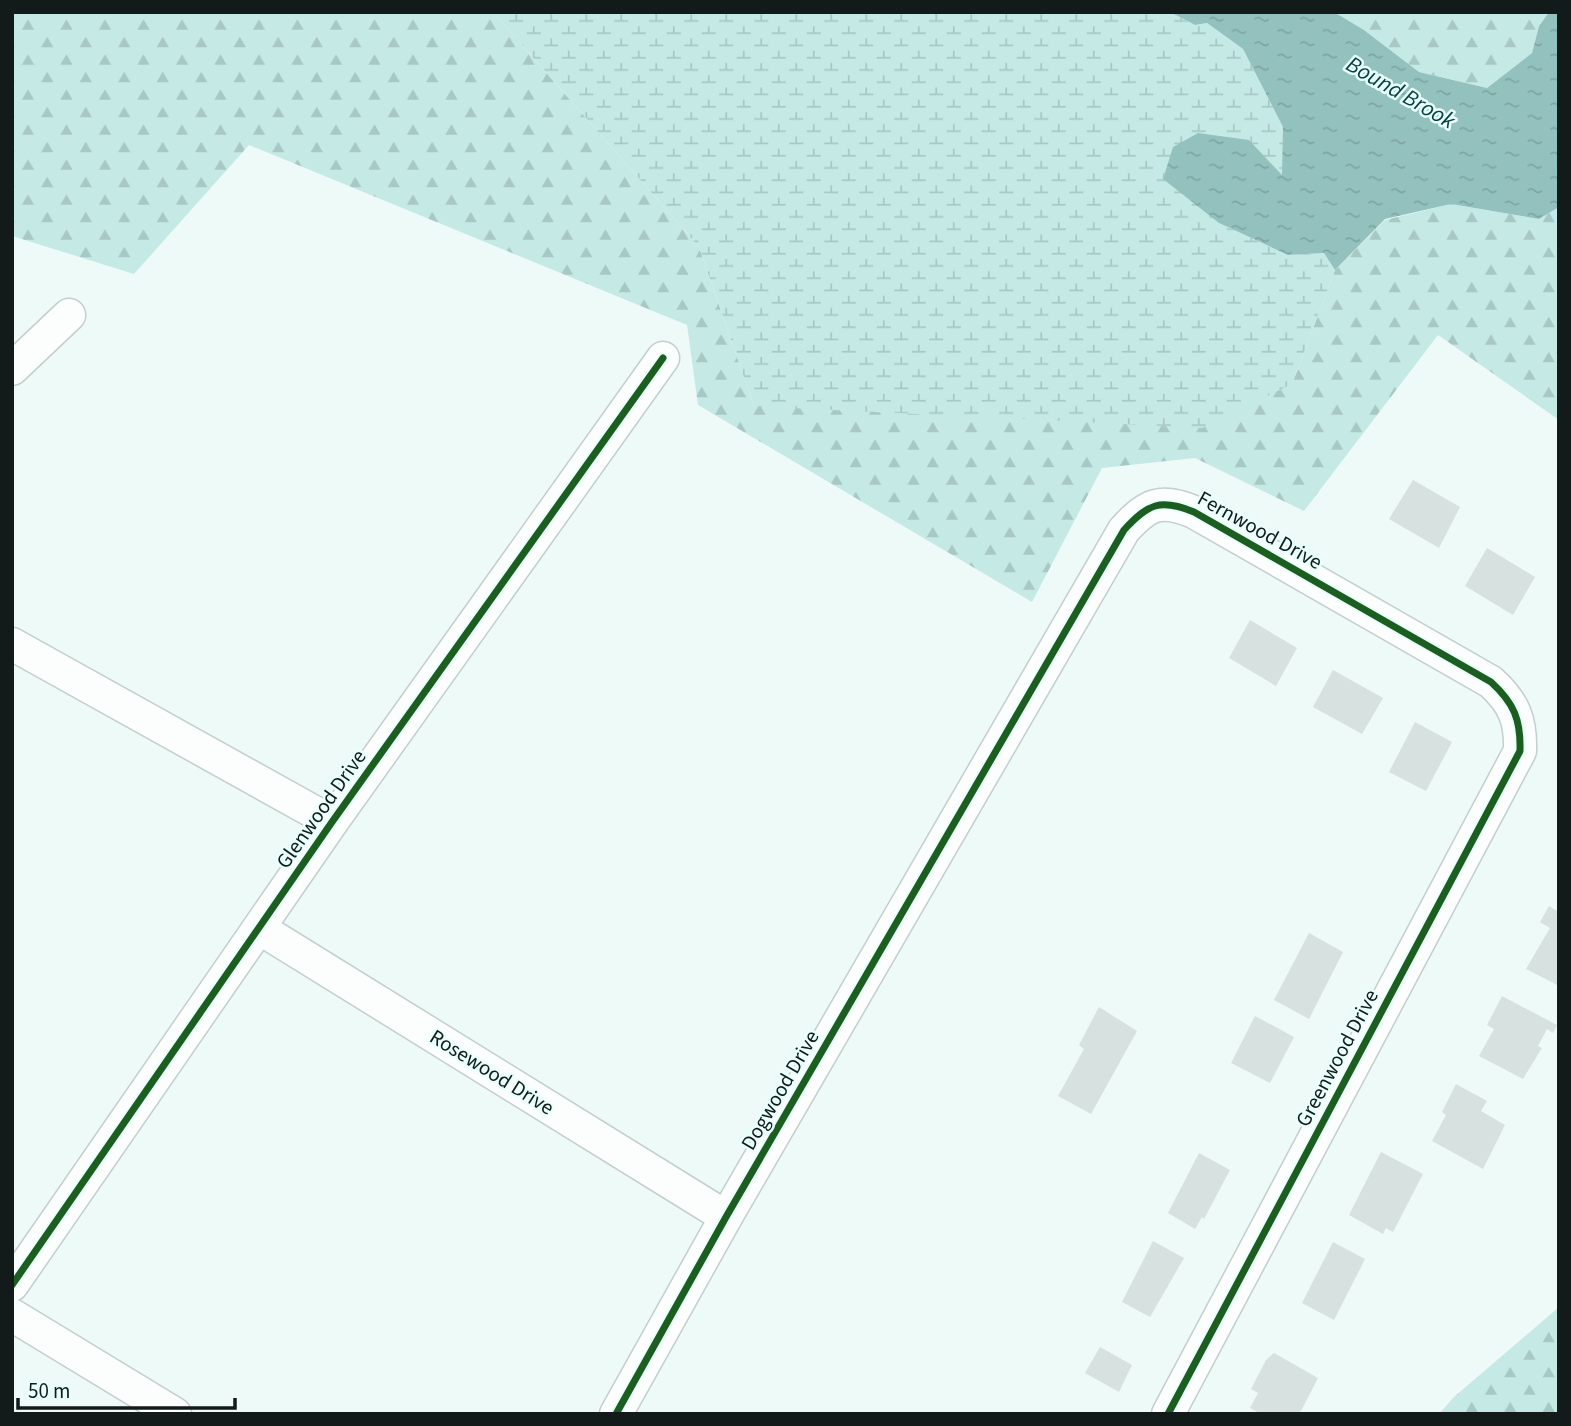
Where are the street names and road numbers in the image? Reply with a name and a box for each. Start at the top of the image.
street label: Fernwood Drive [1192,483,1328,577]
street label: Glenwood Drive [269,743,373,875]
street label: Greenwood Drive [1288,984,1386,1132]
street label: Rosewood Drive [424,1022,560,1122]
street label: Dogwood Drive [734,1024,826,1156]

